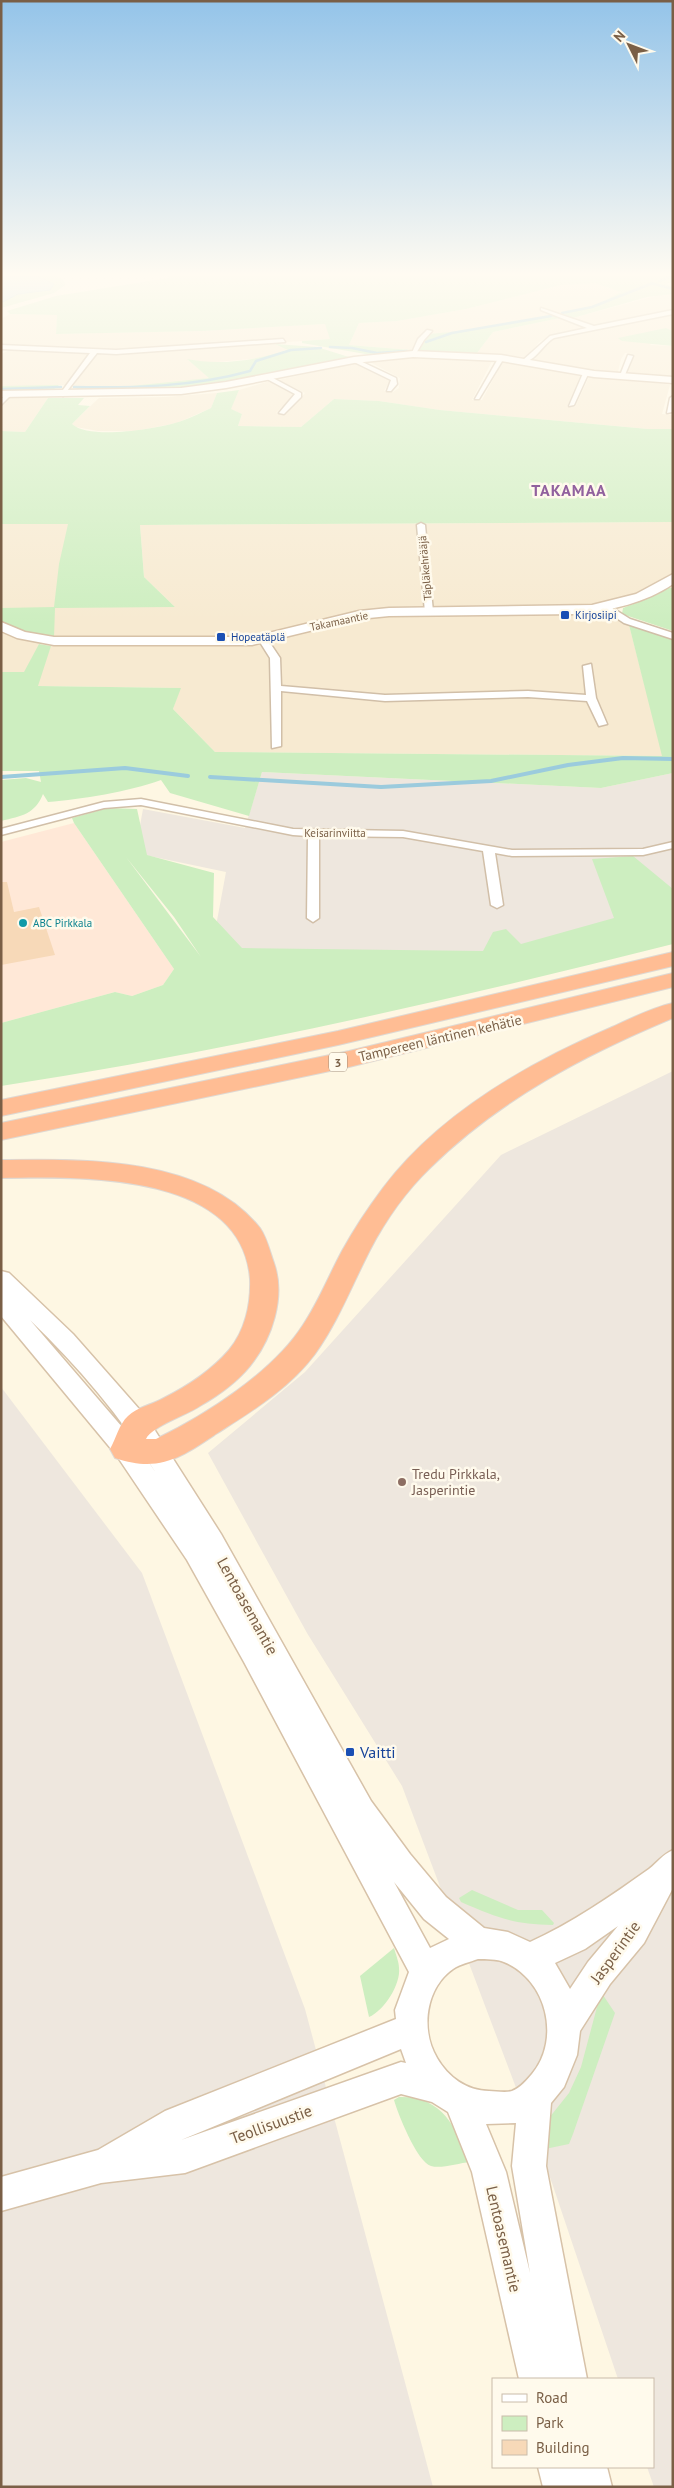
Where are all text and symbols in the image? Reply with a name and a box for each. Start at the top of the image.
north arrow [604,20,654,70]
text: N [610,27,629,46]
district label: TAKAMAA [531,480,607,500]
street label: Täpläkehrääjä [415,535,435,601]
street label: Takamaantie [309,608,370,634]
place label: Kirjosiipi [575,608,617,622]
marker: Kirjosiipi [559,609,571,621]
place label: Hopeatäplä [231,630,285,644]
marker: Hopeatäplä [215,631,227,643]
street label: Keisarinviitta [304,826,366,840]
place label: ABC Pirkkala [33,916,92,930]
marker: ABC Pirkkala [17,917,29,929]
street label: Tampereen läntinen kehätie [357,1010,523,1066]
road number: 3 [329,1052,347,1072]
place label: Tredu Pirkkala, Jasperintie [411,1465,500,1499]
marker: Tredu Pirkkala, Jasperintie [396,1476,408,1488]
street label: Lentoasemantie [213,1554,283,1658]
place label: Vaitti [359,1742,396,1762]
marker: Vaitti [344,1746,356,1758]
street label: Jasperintie [585,1917,644,1988]
street label: Teollisuustie [227,2100,315,2148]
street label: Lentoasemantie [482,2184,526,2294]
legend [492,2378,654,2468]
text: Road [536,2388,568,2407]
text: Park [536,2413,564,2432]
text: Building [536,2438,590,2457]

